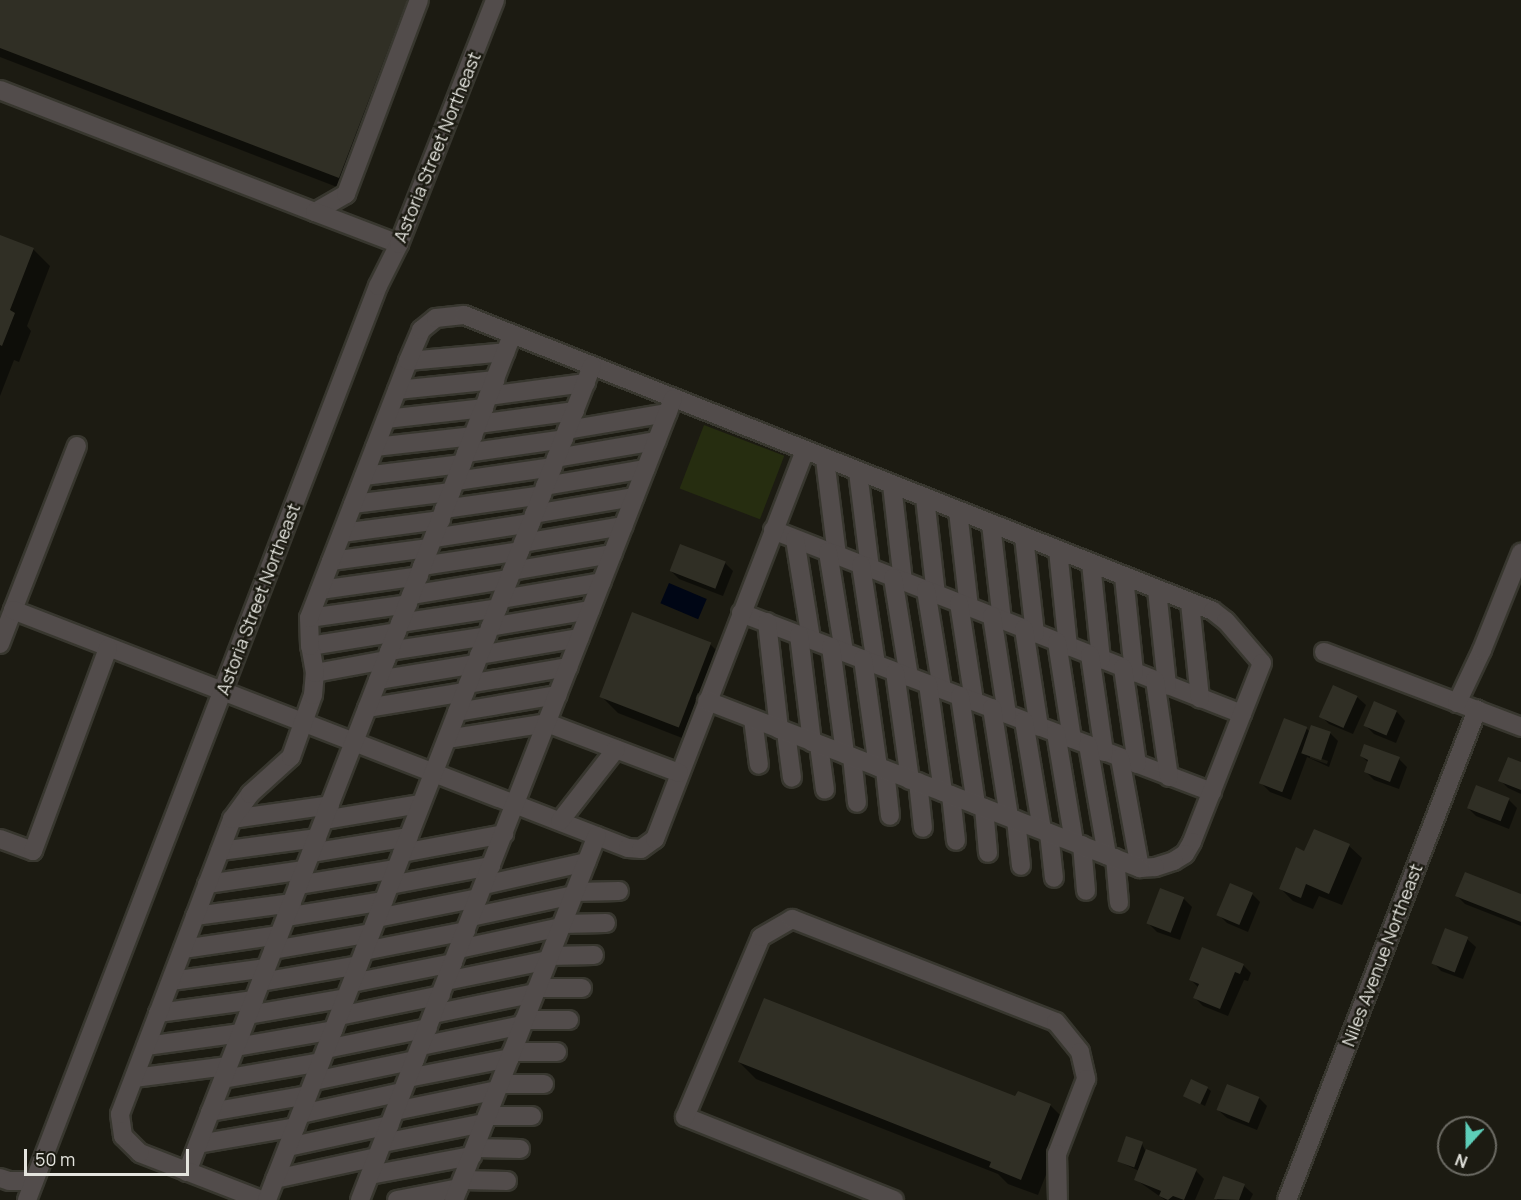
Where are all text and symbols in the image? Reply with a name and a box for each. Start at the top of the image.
street label: Astoria Street Northeast [389,49,485,245]
street label: Astoria Street Northeast [211,500,305,698]
street label: Niles Avenue Northeast [1337,861,1427,1049]
north arrow [1437,1116,1497,1176]
scale bar [27,1137,192,1175]
text: 50 m [35,1147,75,1171]
text: N [1452,1149,1471,1173]

